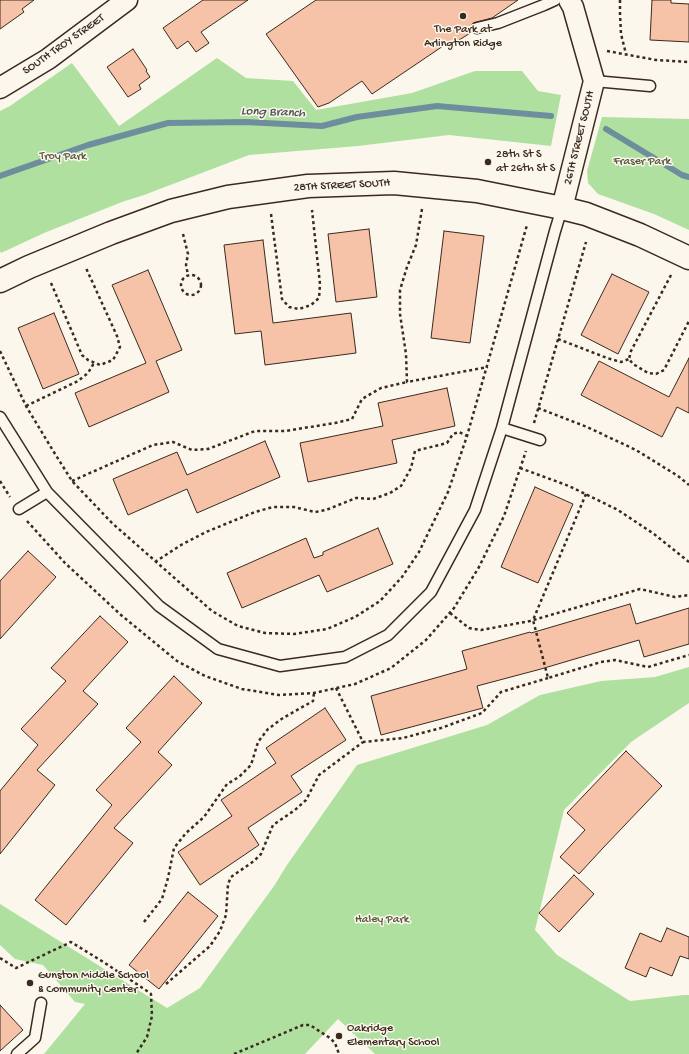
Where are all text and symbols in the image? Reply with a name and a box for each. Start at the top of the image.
street label: SOUTH TROY STREET [20,11,108,79]
marker: The Park at Arlington Ridge [458,11,468,21]
place label: The Park at Arlington Ridge [424,23,502,51]
street label: 26TH STREET SOUTH [561,90,599,186]
water label: Long Branch [241,104,305,122]
place label: 28th St S at 26th St S [496,148,555,176]
park label: Troy Park [40,150,86,164]
park label: Fraser Park [613,155,671,169]
marker: 28th St S at 26th St S [483,157,493,167]
street label: 28TH STREET SOUTH [293,176,391,196]
park label: Haley Park [355,913,409,927]
place label: Gunston Middle School & Community Center [38,969,149,997]
marker: Gunston Middle School & Community Center [25,978,35,988]
place label: Oakridge Elementary School [347,1022,439,1050]
marker: Oakridge Elementary School [334,1031,344,1041]

